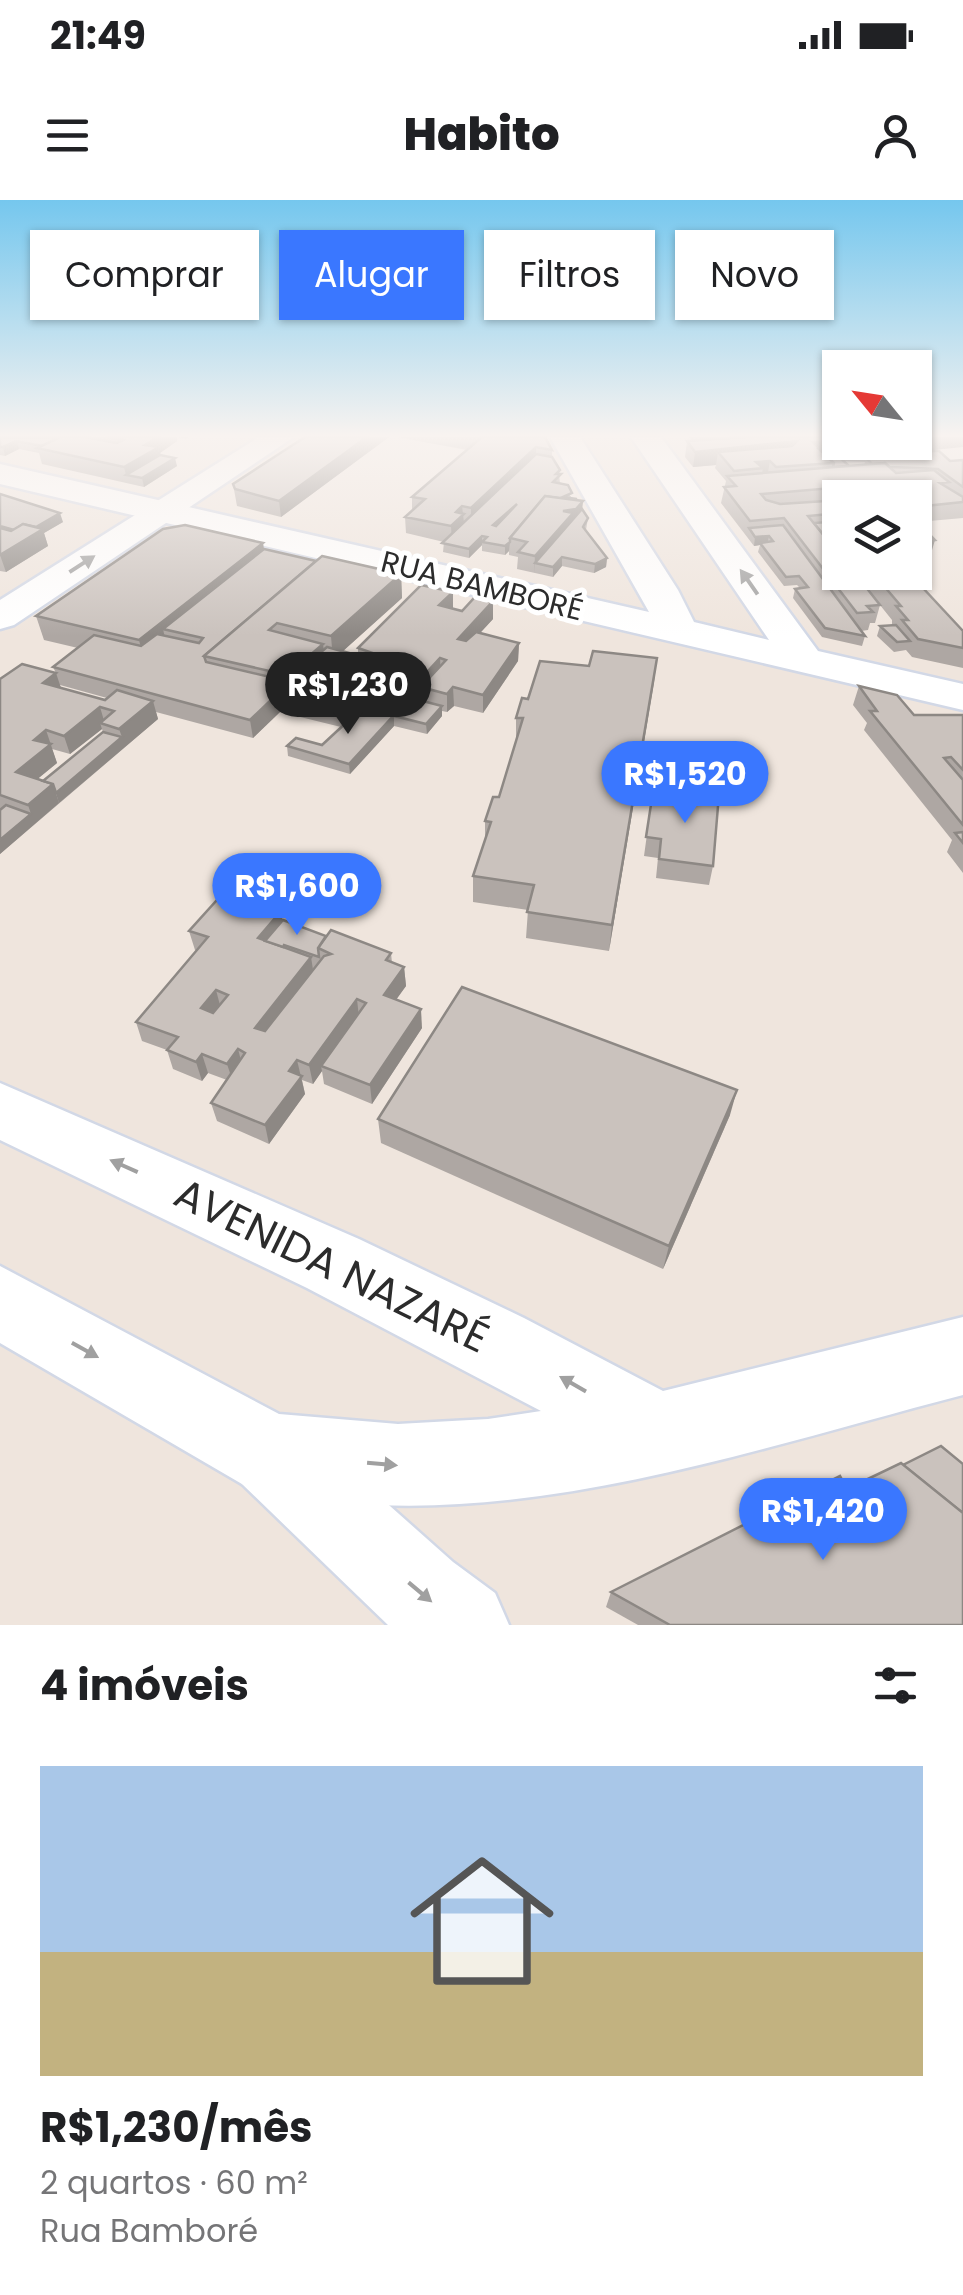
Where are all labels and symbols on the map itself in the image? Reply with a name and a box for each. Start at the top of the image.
north arrow [822,350,932,460]
street label: RUA BAMBORÉ [377,540,588,631]
one-way arrow [68,555,95,573]
one-way arrow [740,569,759,596]
pin: R$1,230 [256,652,440,737]
pin: R$1,520 [593,741,777,826]
pin: R$1,600 [205,853,389,938]
one-way arrow [109,1158,138,1175]
street label: AVENIDA NAZARÉ [165,1164,499,1367]
one-way arrow [71,1341,99,1359]
one-way arrow [559,1376,588,1393]
one-way arrow [367,1457,398,1473]
pin: R$1,420 [731,1478,915,1563]
one-way arrow [407,1581,432,1603]

